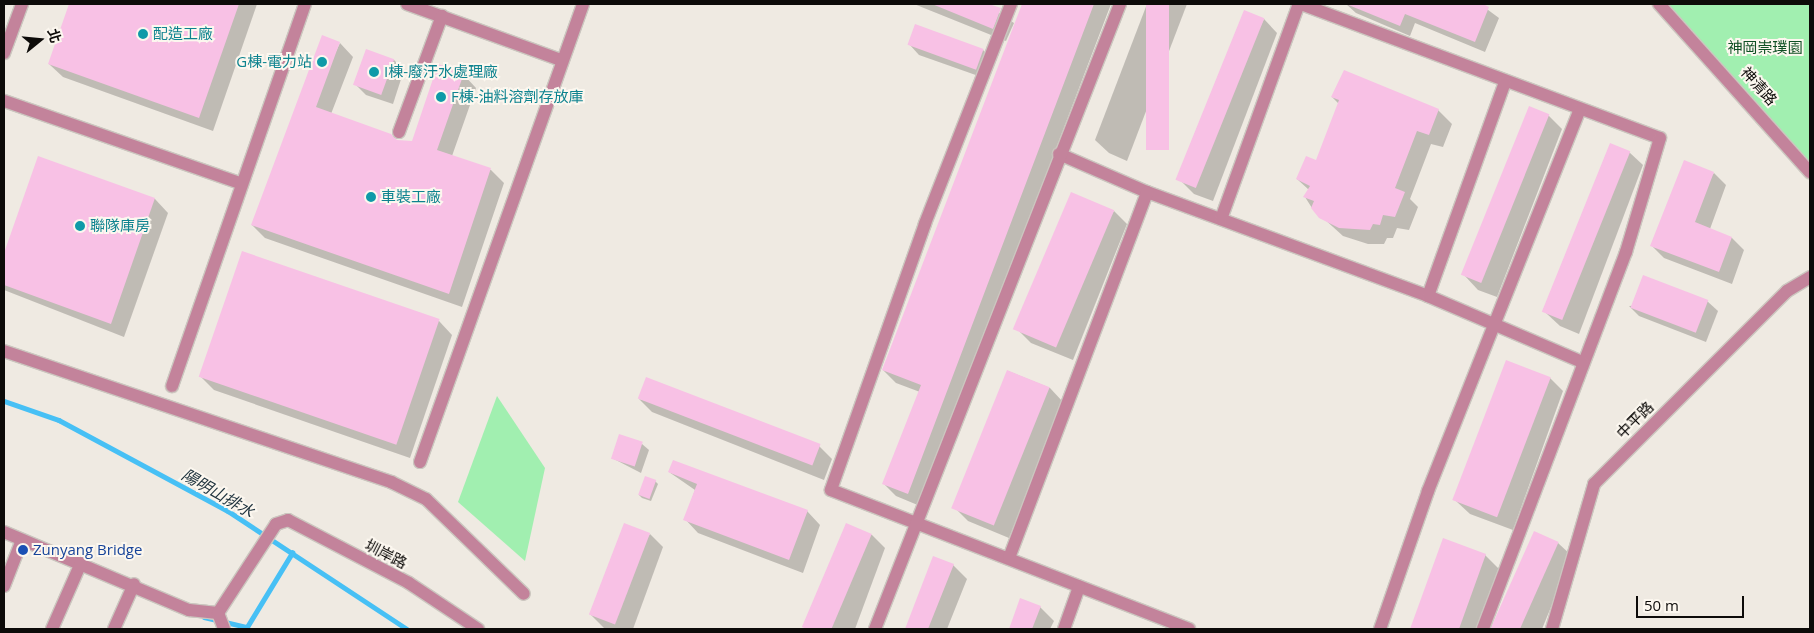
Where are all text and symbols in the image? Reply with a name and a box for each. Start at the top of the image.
north arrow [15,15,65,65]
place label: 配造工廠 [153,25,213,43]
text: 北 [44,26,66,45]
marker: 配造工廠 [137,28,149,40]
park label: 神岡崇璞園 [1728,39,1802,57]
place label: G棟-電力站 [236,53,312,71]
marker: G棟-電力站 [316,56,328,68]
place label: I棟-廢汙水處理廠 [384,63,498,81]
street label: 神清路 [1737,63,1781,109]
marker: I棟-廢汙水處理廠 [368,66,380,78]
place label: F棟-油料溶劑存放庫 [451,88,584,106]
marker: F棟-油料溶劑存放庫 [435,91,447,103]
place label: 車裝工廠 [381,188,441,206]
marker: 車裝工廠 [365,191,377,203]
place label: 聯隊庫房 [90,217,150,235]
marker: 聯隊庫房 [74,220,86,232]
street label: 中平路 [1613,398,1657,442]
water label: 陽明山排水 [179,465,257,521]
street label: 圳岸路 [362,536,410,572]
place label: Zunyang Bridge [33,541,142,559]
marker: Zunyang Bridge [17,544,29,556]
scale bar [1639,586,1746,618]
text: 50 m [1644,595,1679,615]

